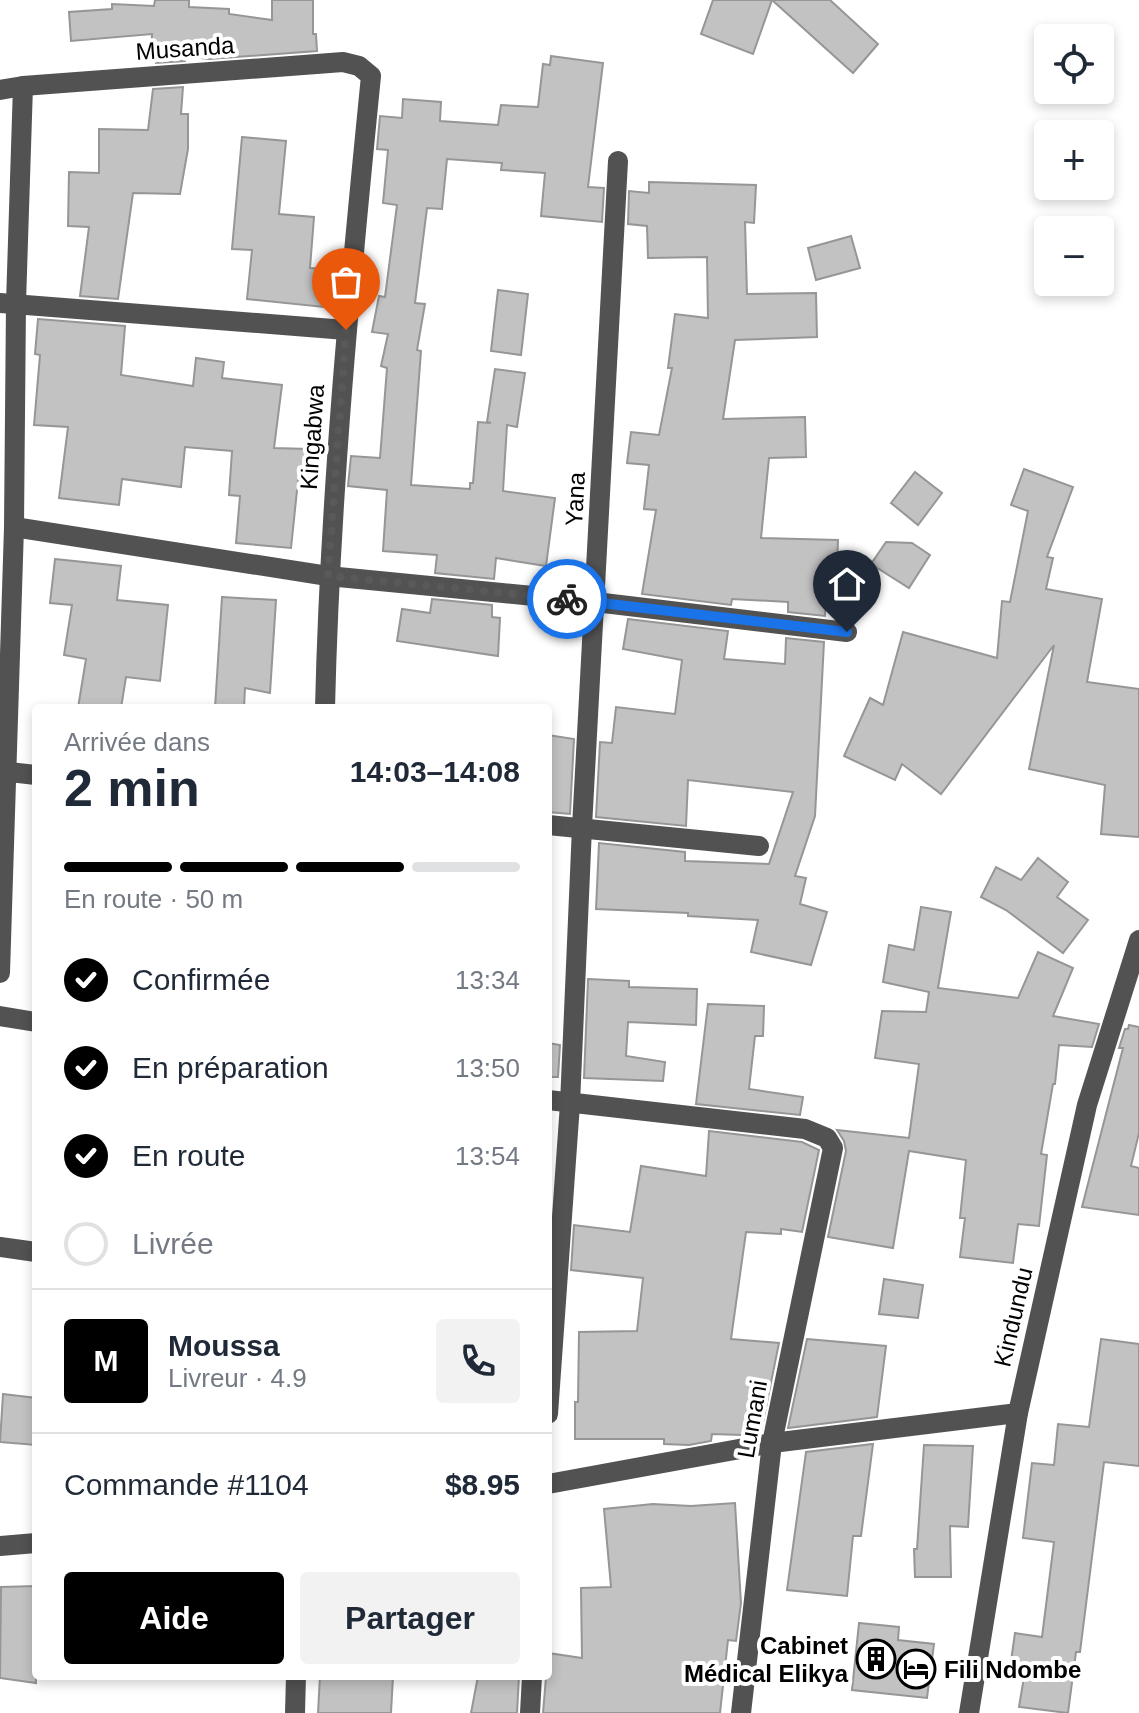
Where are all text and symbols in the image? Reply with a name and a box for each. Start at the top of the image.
map controls [1034,24,1114,296]
button: locate [1034,24,1114,104]
street label: Musanda [135,31,236,65]
button: + [1034,120,1114,200]
button: − [1034,216,1114,296]
pin [312,248,380,330]
icon: bag [324,260,368,304]
street label: Kingabwa [295,383,329,491]
street label: Yana [560,471,590,527]
pin [813,550,881,632]
courier [527,559,607,639]
icon: home [825,562,869,606]
icon: bike [545,577,589,621]
text: Arrivée dans [64,727,210,757]
text: 14:03–14:08 [350,755,520,788]
text: 2 min [64,759,200,817]
text: En route · 50 m [64,884,243,914]
icon: check [64,958,108,1002]
text: Confirmée [132,963,270,996]
text: 13:34 [455,965,520,995]
icon: check [64,1046,108,1090]
text: En préparation [132,1051,329,1084]
text: 13:50 [455,1053,520,1083]
icon: check [64,1134,108,1178]
text: En route [132,1139,245,1172]
text: 13:54 [455,1141,520,1171]
text: Livrée [132,1227,214,1260]
street label: Kindundu [988,1265,1038,1369]
button: phone [436,1319,520,1403]
text: Moussa [168,1329,280,1362]
text: M [94,1344,119,1377]
text: Livreur · 4.9 [168,1363,307,1393]
street label: Lumani [732,1378,772,1460]
text: Commande #1104 [64,1468,309,1501]
text: $8.95 [445,1468,520,1501]
button: Aide [64,1572,284,1664]
button: Partager [300,1572,520,1664]
place label: Cabinet Médical Elikya [684,1632,849,1687]
building icon: Cabinet Médical Elikya [855,1638,897,1680]
hotel icon: Fili Ndombe [895,1648,937,1690]
place label: Fili Ndombe [944,1656,1081,1683]

